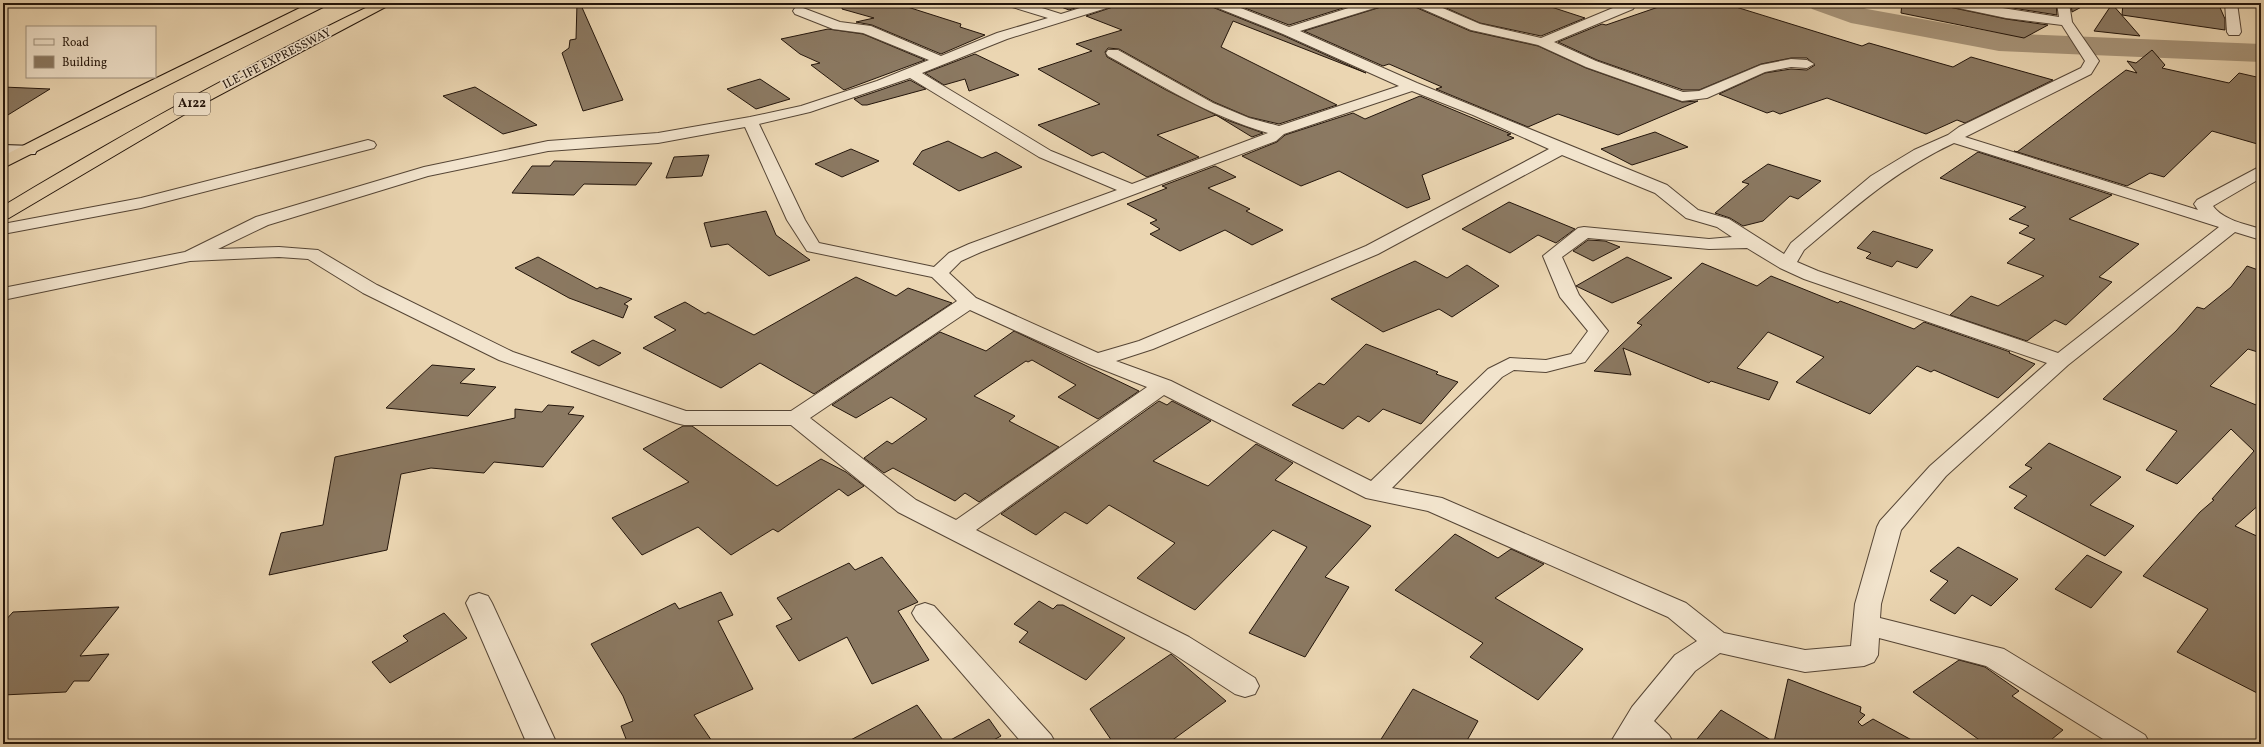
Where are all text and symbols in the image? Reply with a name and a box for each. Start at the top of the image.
street label: ILE-IFE EXPRESSWAY [220,25,334,93]
legend [26,26,156,78]
text: Road [62,35,89,51]
text: Building [62,55,107,71]
road number: A122 [174,93,210,115]

